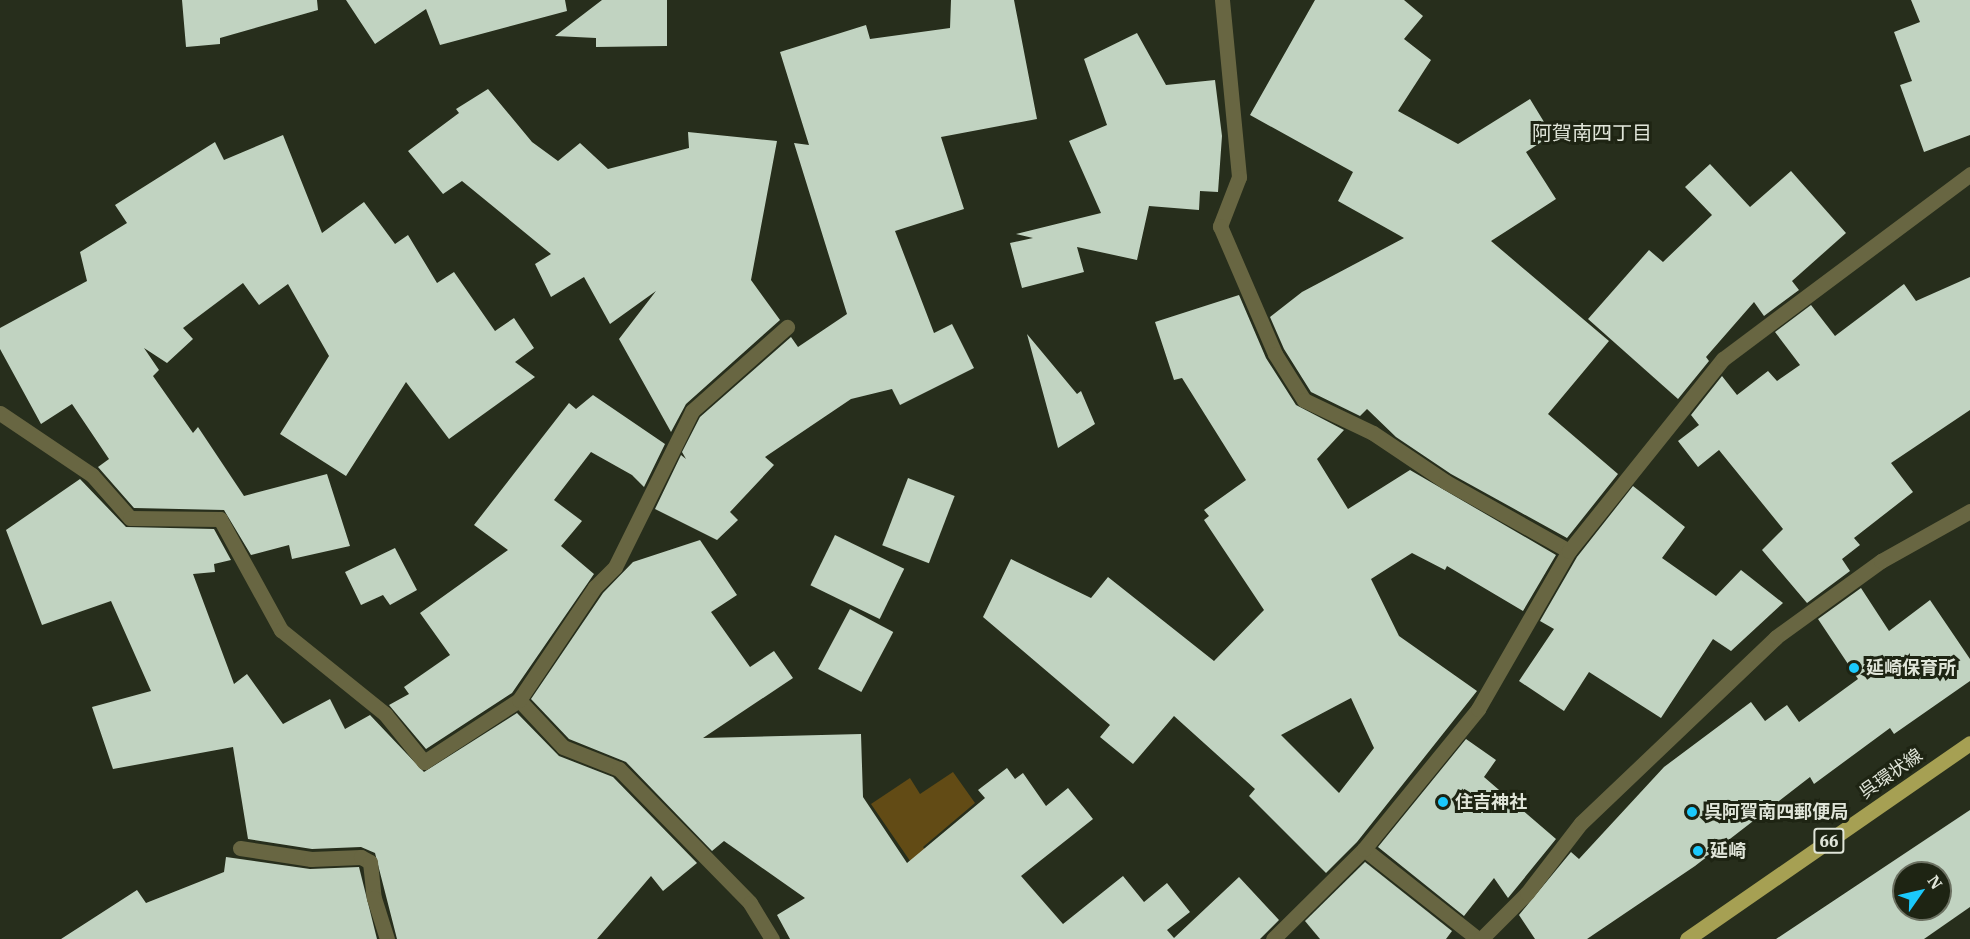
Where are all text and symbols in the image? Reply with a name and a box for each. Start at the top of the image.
district label: 阿賀南四丁目 [1532,120,1652,144]
place label: 延崎保育所 [1866,657,1956,679]
marker: 延崎保育所 [1847,661,1861,675]
street label: 呉環状線 [1855,745,1927,803]
place label: 住吉神社 [1455,791,1527,813]
marker: 住吉神社 [1436,795,1450,809]
place label: 呉阿賀南四郵便局 [1704,801,1848,823]
marker: 呉阿賀南四郵便局 [1685,805,1699,819]
road number: 66 [1812,828,1846,854]
place label: 延崎 [1710,840,1746,862]
marker: 延崎 [1691,844,1705,858]
north arrow [1892,861,1952,921]
text: N [1923,871,1947,893]

